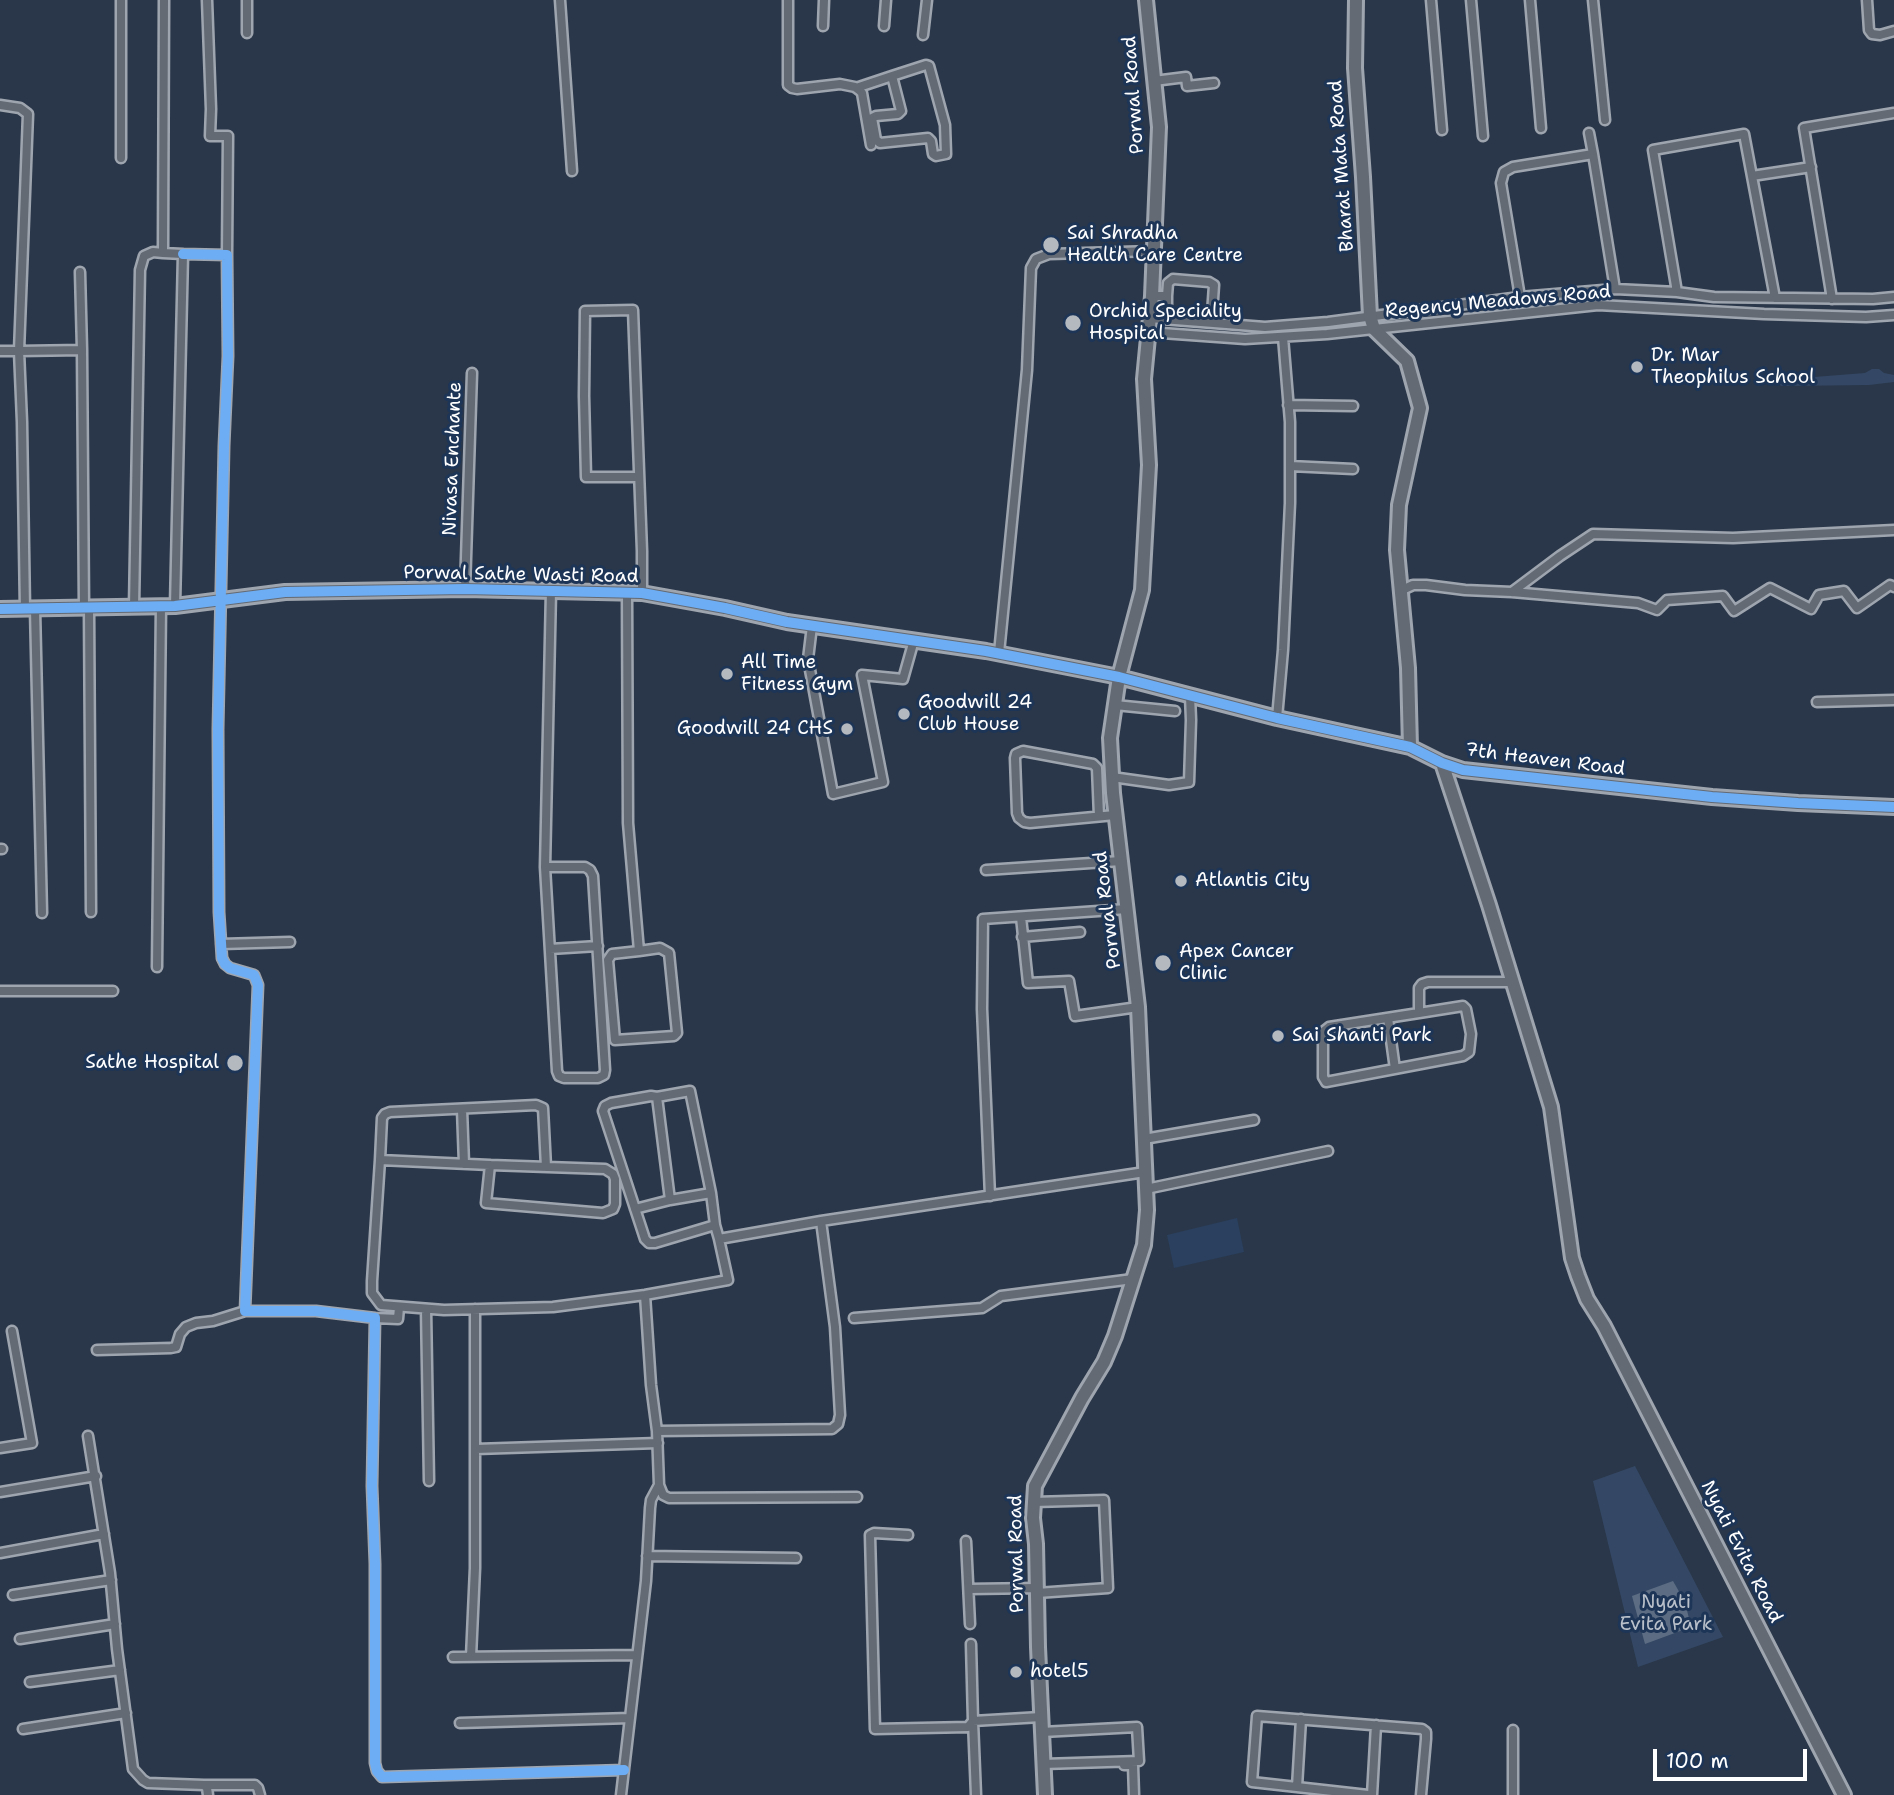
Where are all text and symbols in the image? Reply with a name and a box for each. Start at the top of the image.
street label: Porwal Road [1118,35,1150,155]
street label: Bharat Mata Road [1325,79,1359,253]
place label: Sai Shradha Health Care Centre [1067,223,1243,267]
marker: Sai Shradha Health Care Centre [1041,235,1061,255]
street label: Regency Meadows Road [1384,281,1612,323]
place label: Orchid Speciality Hospital [1089,301,1242,345]
marker: Orchid Speciality Hospital [1063,313,1083,333]
place label: Dr. Mar Theophilus School [1651,345,1815,389]
marker: Dr. Mar Theophilus School [1629,359,1645,375]
street label: Nivasa Enchante [439,382,467,536]
street label: Porwal Sathe Wasti Road [403,562,639,588]
place label: All Time Fitness Gym [741,652,853,696]
marker: All Time Fitness Gym [719,666,735,682]
place label: Goodwill 24 Club House [918,692,1032,736]
marker: Goodwill 24 Club House [896,706,912,722]
place label: Goodwill 24 CHS [677,718,833,740]
marker: Goodwill 24 CHS [839,721,855,737]
street label: 7th Heaven Road [1464,739,1626,781]
street label: Porwal Road [1089,850,1127,970]
place label: Atlantis City [1195,870,1310,892]
marker: Atlantis City [1173,873,1189,889]
place label: Apex Cancer Clinic [1179,941,1294,985]
marker: Apex Cancer Clinic [1153,953,1173,973]
place label: Sai Shanti Park [1292,1025,1432,1047]
marker: Sai Shanti Park [1270,1028,1286,1044]
place label: Sathe Hospital [85,1052,219,1074]
marker: Sathe Hospital [225,1053,245,1073]
street label: Nyati Evita Road [1695,1477,1787,1627]
street label: Porwal Road [1005,1495,1029,1613]
park label: Nyati Evita Park [1619,1592,1713,1636]
place label: hotel5 [1030,1661,1089,1683]
marker: hotel5 [1008,1664,1024,1680]
scale bar [1656,1736,1810,1780]
text: 100 m [1666,1747,1729,1775]

